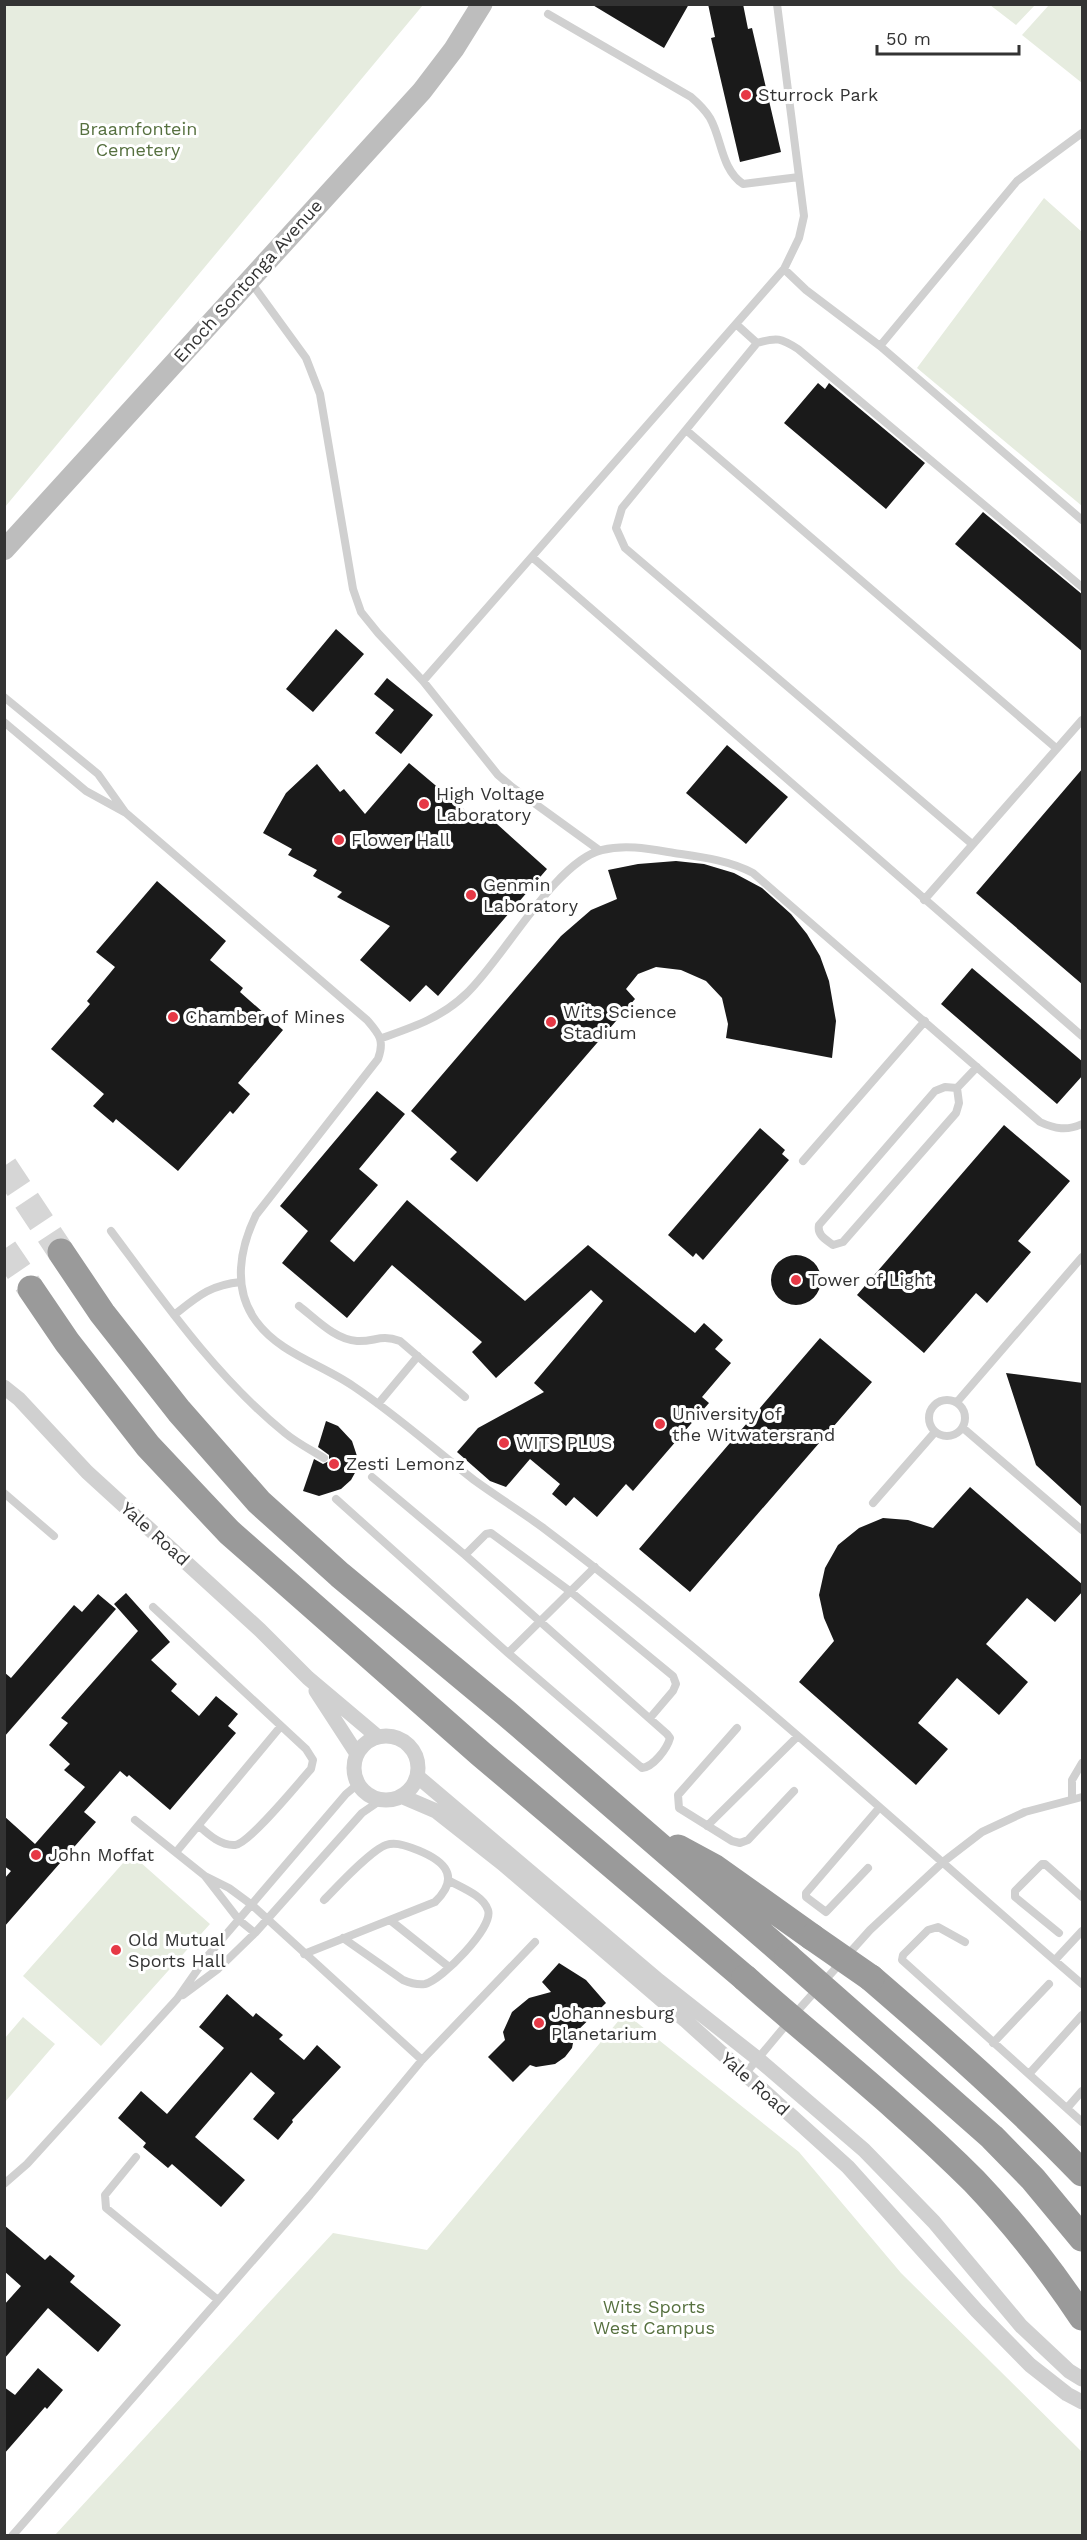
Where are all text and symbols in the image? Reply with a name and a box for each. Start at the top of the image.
scale bar [877,18,1020,56]
text: 50 m [886,28,931,49]
place label: Sturrock Park [758,84,878,105]
marker: Sturrock Park [739,88,753,102]
park label: Braamfontein Cemetery [79,118,197,160]
street label: Enoch Sontonga Avenue [169,195,326,366]
place label: High Voltage Laboratory [436,783,545,825]
marker: High Voltage Laboratory [417,797,431,811]
place label: Flower Hall [351,829,451,850]
marker: Flower Hall [332,833,346,847]
place label: Genmin Laboratory [483,874,579,916]
marker: Genmin Laboratory [464,888,478,902]
place label: Wits Science Stadium [563,1001,677,1043]
place label: Chamber of Mines [185,1006,345,1027]
marker: Chamber of Mines [166,1010,180,1024]
marker: Wits Science Stadium [544,1015,558,1029]
place label: Tower of Light [808,1269,933,1290]
marker: Tower of Light [789,1273,803,1287]
place label: University of the Witwatersrand [672,1403,835,1445]
marker: University of the Witwatersrand [653,1417,667,1431]
place label: WITS PLUS [516,1432,612,1453]
marker: WITS PLUS [497,1436,511,1450]
place label: Zesti Lemonz [346,1453,465,1474]
marker: Zesti Lemonz [327,1457,341,1471]
street label: Yale Road [117,1497,194,1570]
place label: John Moffat [48,1844,155,1865]
marker: John Moffat [29,1848,43,1862]
place label: Old Mutual Sports Hall [128,1929,226,1971]
marker: Old Mutual Sports Hall [109,1943,123,1957]
place label: Johannesburg Planetarium [551,2002,675,2044]
marker: Johannesburg Planetarium [532,2016,546,2030]
street label: Yale Road [717,2047,794,2120]
park label: Wits Sports West Campus [593,2296,715,2338]

